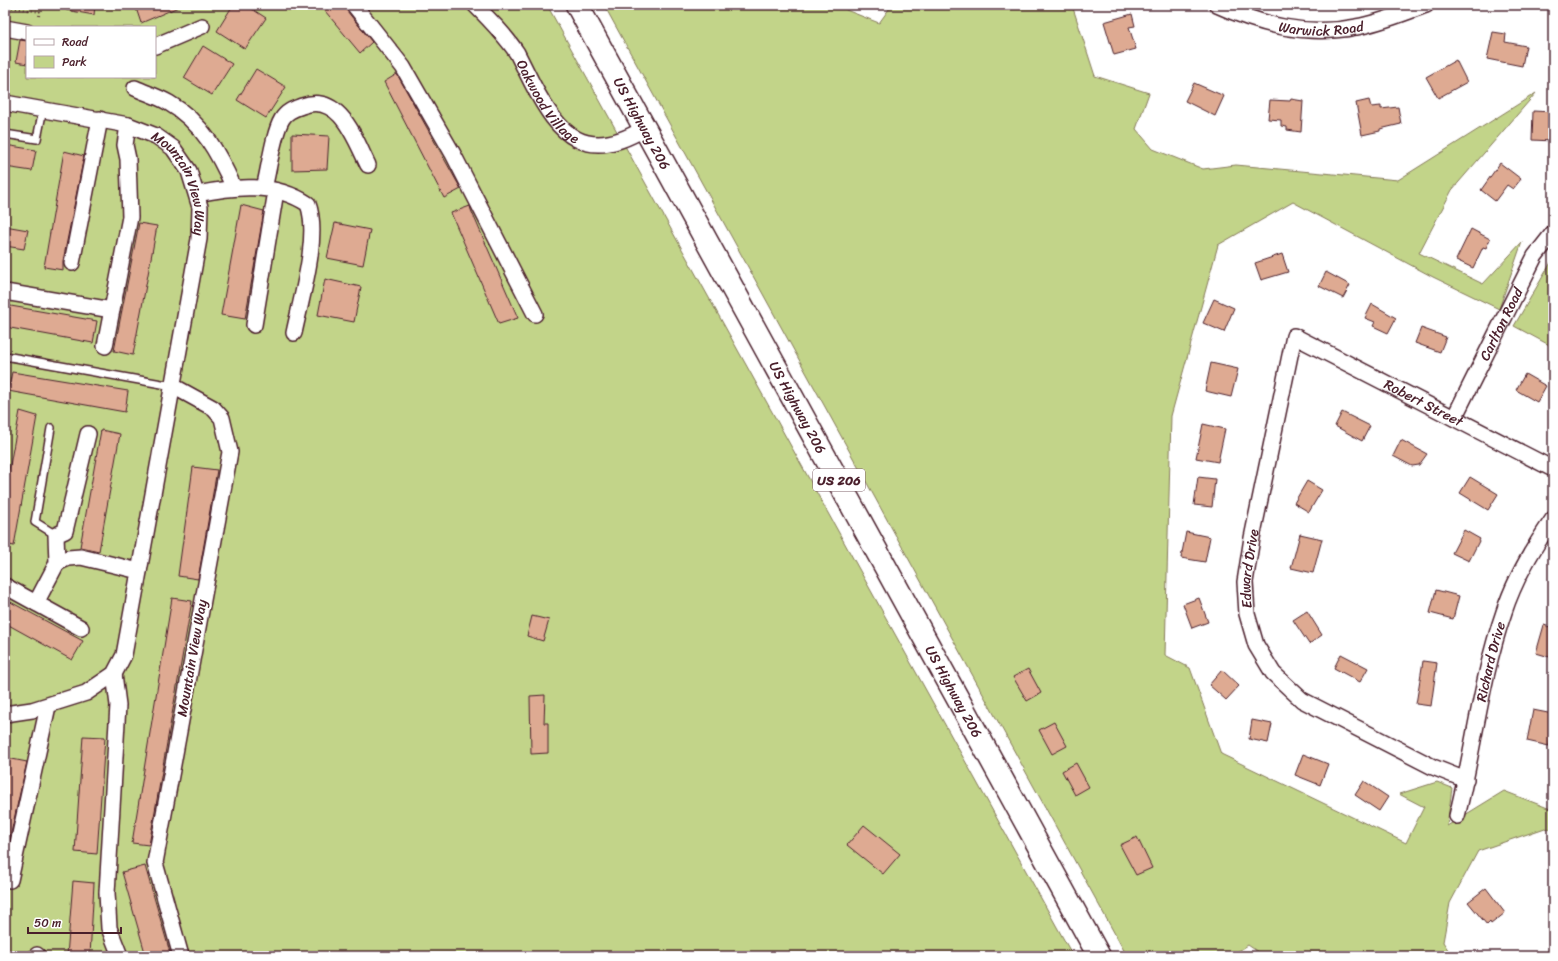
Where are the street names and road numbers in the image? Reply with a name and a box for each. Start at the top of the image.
street label: Warwick Road [1277,13,1367,43]
street label: Oakwood Village [510,55,584,151]
street label: US Highway 206 [606,72,678,174]
street label: Mountain View Way [146,124,212,237]
street label: Carlton Road [1472,282,1531,365]
street label: US Highway 206 [762,356,833,458]
street label: Robert Street [1380,372,1469,434]
road number: US 206 [813,469,865,491]
street label: Edward Drive [1232,526,1266,609]
street label: Mountain View Way [169,597,215,719]
street label: Richard Drive [1468,618,1513,704]
street label: US Highway 206 [918,640,989,742]

